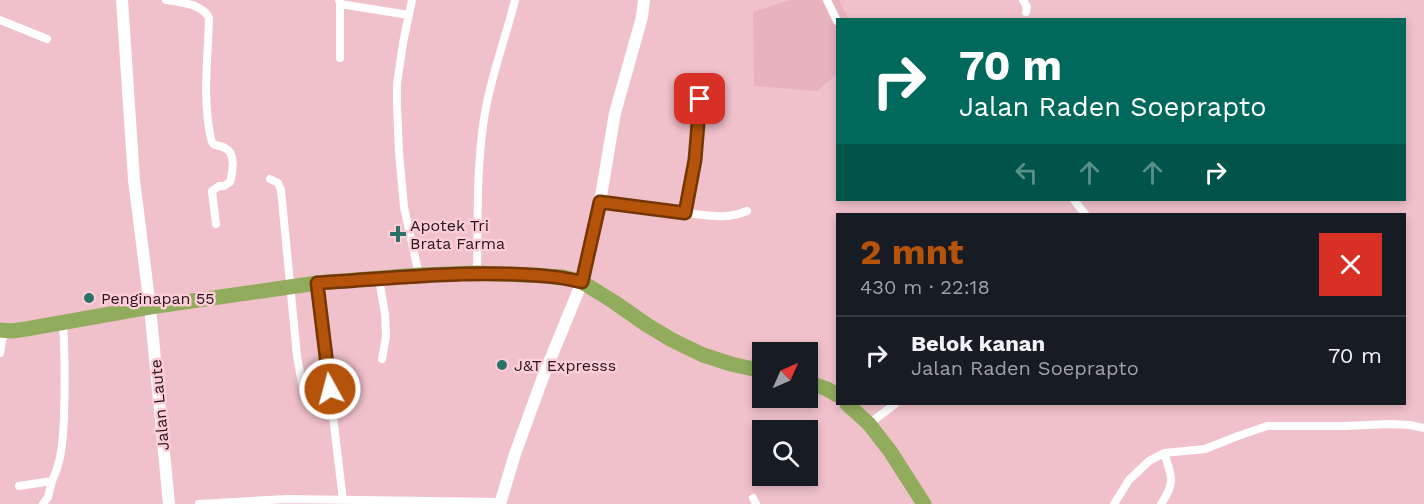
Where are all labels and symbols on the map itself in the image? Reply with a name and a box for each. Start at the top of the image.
pin [674,73,725,124]
place label: Apotek Tri Brata Farma [410,216,505,253]
marker: Apotek Tri Brata Farma [391,227,405,241]
place label: Penginapan 55 [101,289,215,308]
marker: Penginapan 55 [82,291,96,305]
north arrow [752,342,818,408]
place label: J&T Expresss [514,356,616,375]
position arrow [298,357,362,421]
marker: J&T Expresss [495,358,509,372]
street label: Jalan Laute [146,359,173,451]

